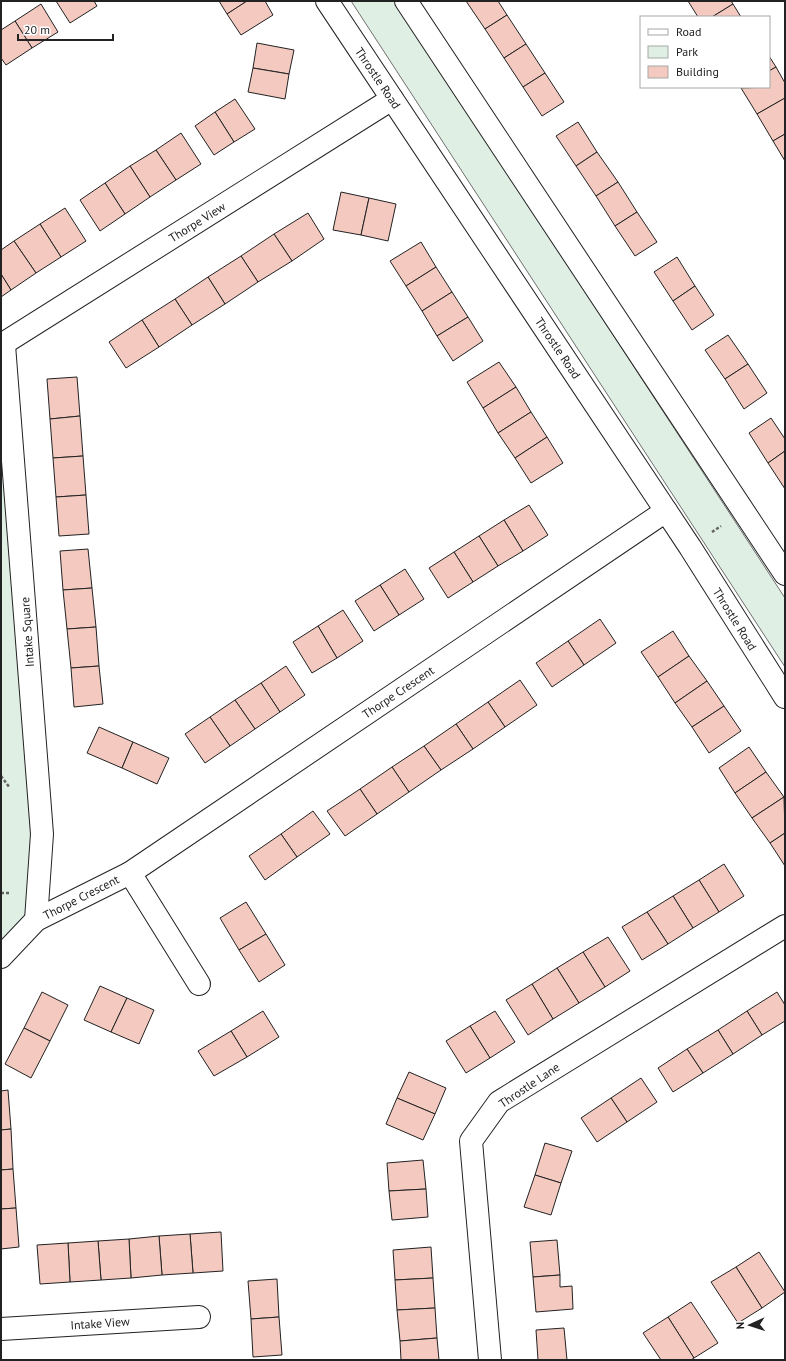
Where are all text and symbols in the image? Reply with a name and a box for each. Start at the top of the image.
scale bar [18,16,113,42]
legend [640,16,770,88]
text: 20 m [24,22,50,37]
text: Road [676,24,701,39]
street label: Throstle Road [352,44,404,112]
text: Park [676,44,698,59]
text: Building [676,64,719,79]
street label: Thorpe View [166,199,228,245]
street label: Throstle Road [532,314,584,382]
street label: Throstle Road [710,585,760,653]
street label: Intake Square [17,596,37,668]
street label: Thorpe Crescent [359,662,437,722]
street label: Thorpe Crescent [40,871,122,923]
street label: Throstle Lane [496,1059,562,1111]
north arrow [730,1305,770,1345]
street label: Intake View [70,1313,130,1333]
text: N [733,1322,747,1330]

